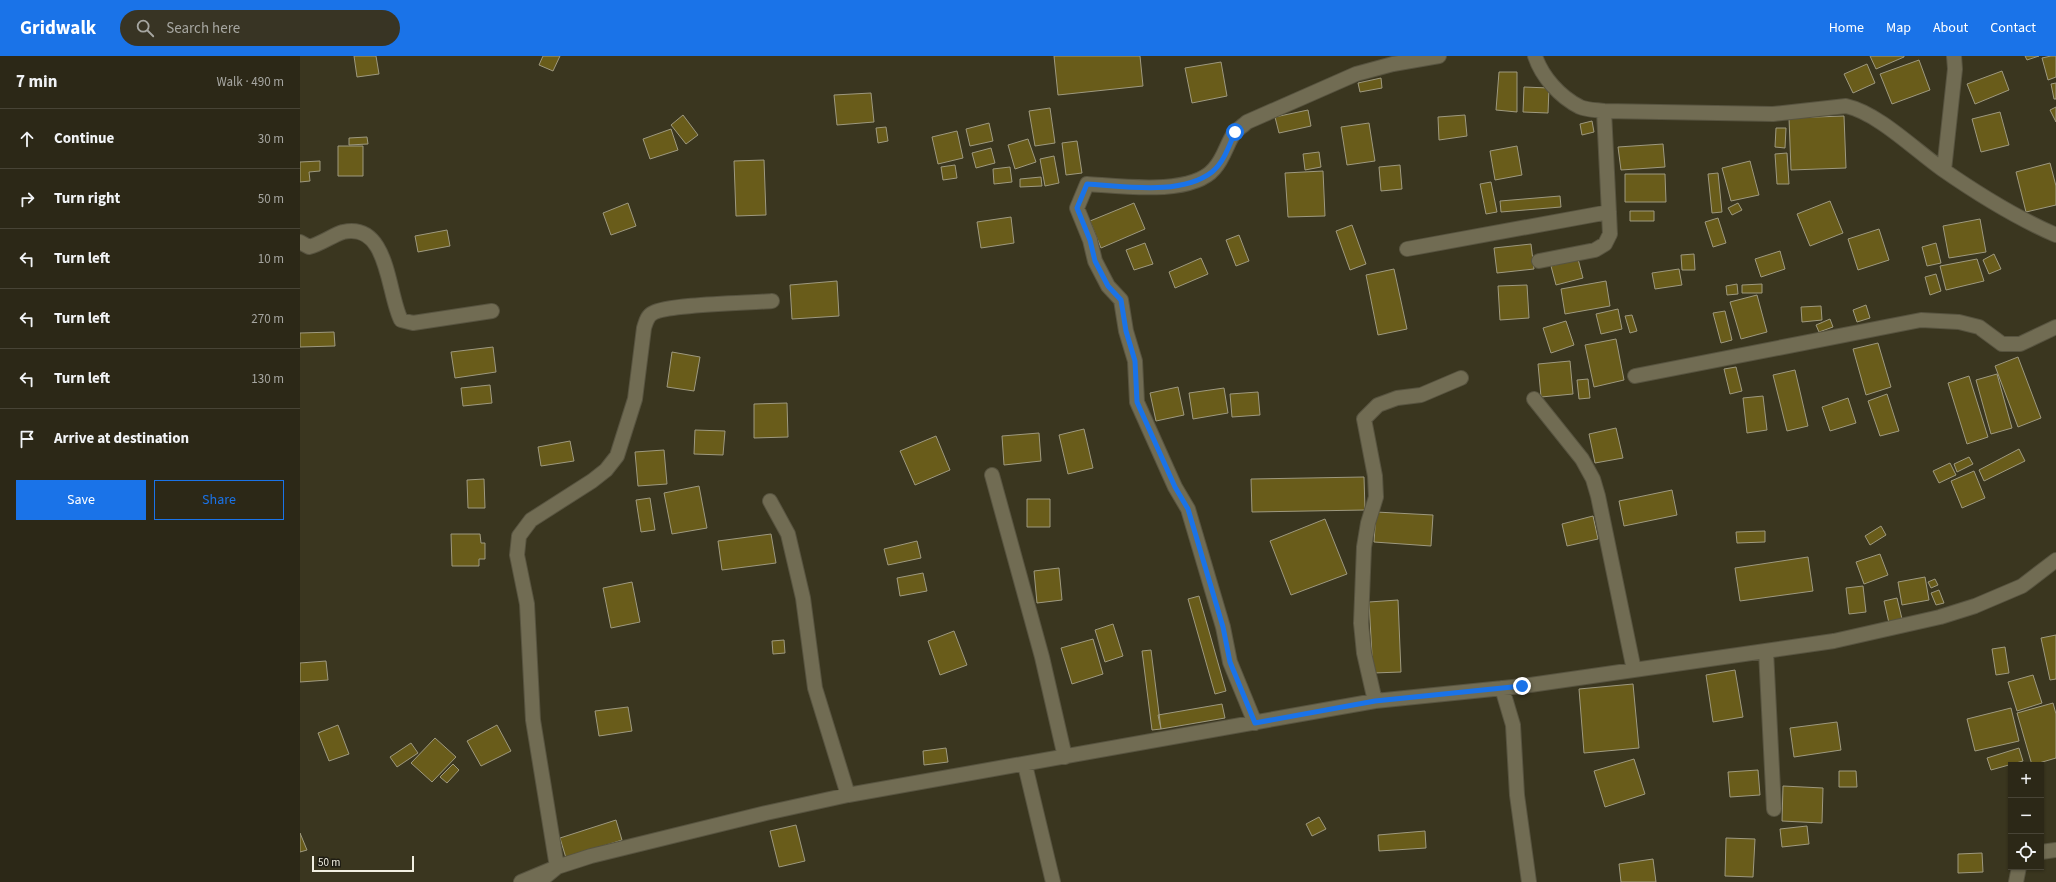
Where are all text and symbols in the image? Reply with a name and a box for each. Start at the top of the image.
search box [120,10,400,46]
text: Gridwalk [20,15,96,42]
icon: search [134,17,156,39]
text: Search here [166,18,240,39]
text: Home [1829,18,1864,38]
text: Map [1886,18,1911,38]
text: About [1933,18,1968,38]
text: Contact [1990,18,2036,38]
text: 7 min [16,70,57,94]
text: Walk · 490 m [216,73,284,91]
route start [1226,123,1244,141]
icon: ahead [16,128,38,150]
text: Continue [54,128,114,149]
text: 30 m [258,130,284,148]
icon: right [16,188,38,210]
text: Turn right [54,188,120,209]
text: 50 m [258,190,284,208]
icon: left [16,248,38,270]
text: Turn left [54,248,110,269]
text: 10 m [258,250,284,268]
icon: left [16,308,38,330]
text: Turn left [54,308,110,329]
text: 270 m [251,310,284,328]
icon: left [16,368,38,390]
text: Turn left [54,368,110,389]
text: 130 m [251,370,284,388]
icon: arrive [16,428,38,450]
text: Arrive at destination [54,428,189,449]
button: Save [16,480,146,520]
button: Share [154,480,284,520]
route end [1513,677,1531,695]
map controls [2008,762,2044,870]
button: + [2008,762,2044,798]
button: − [2008,798,2044,834]
button: locate [2008,834,2044,870]
scale bar [312,854,414,873]
text: 50 m [318,855,340,870]

